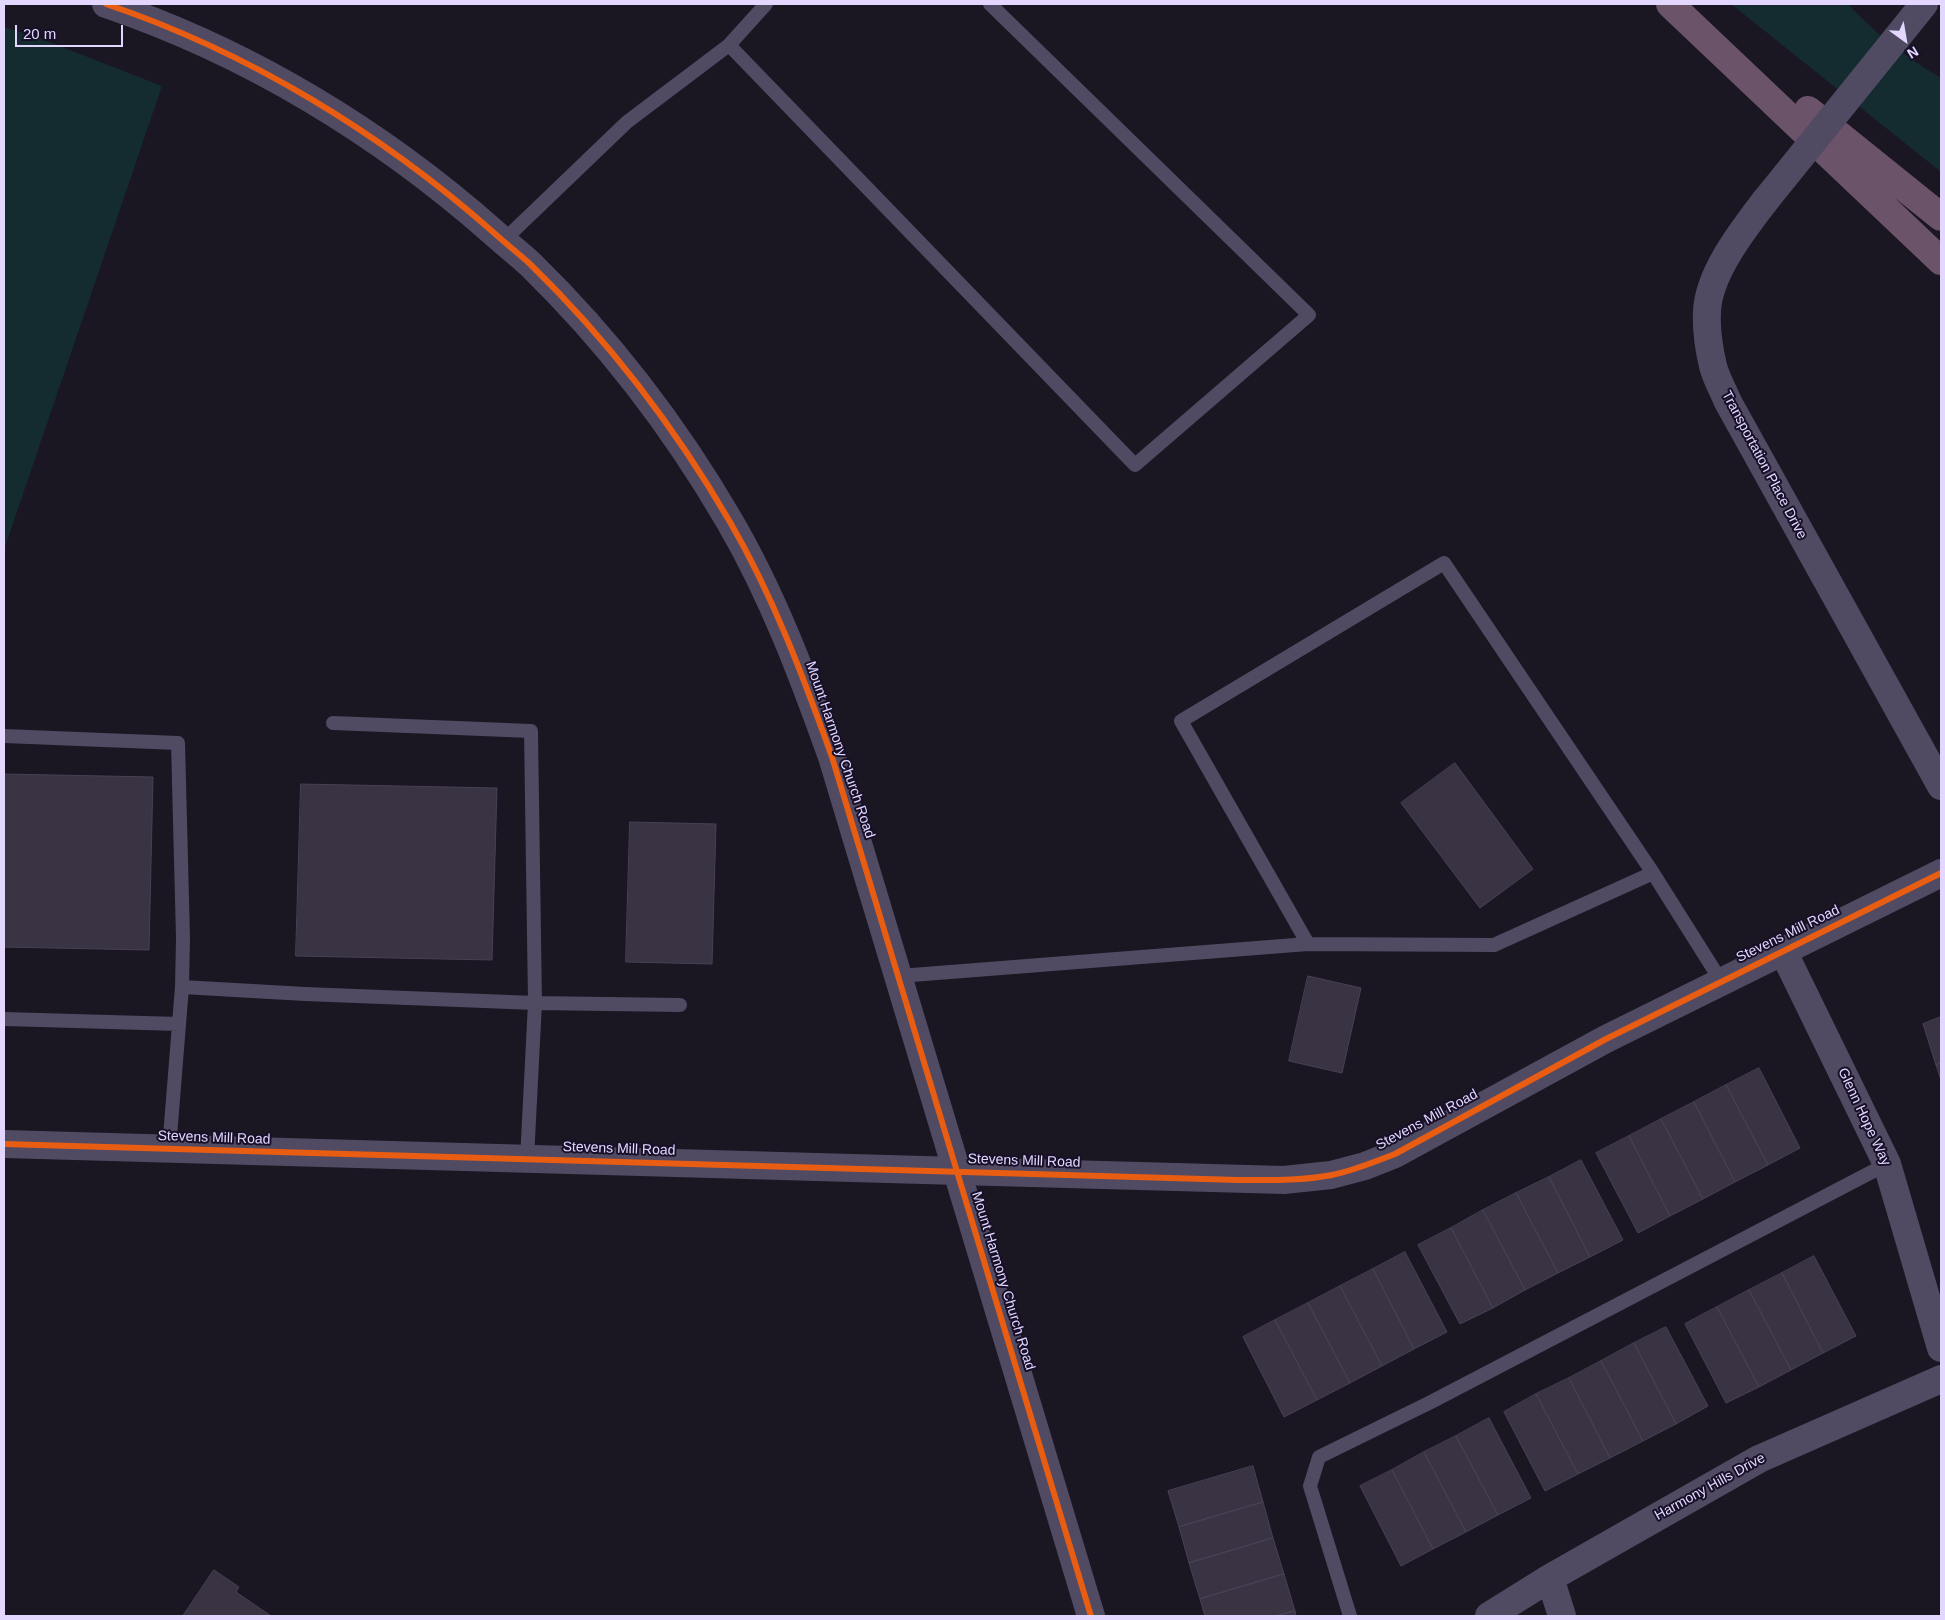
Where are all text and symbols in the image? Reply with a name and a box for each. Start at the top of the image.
scale bar [18,15,125,47]
north arrow [1880,15,1930,65]
text: 20 m [23,25,56,42]
text: N [1904,43,1921,62]
street label: Transportation Place Drive [1718,388,1810,542]
street label: Mount Harmony Church Road [802,659,878,841]
street label: Stevens Mill Road [1734,902,1842,966]
street label: Glenn Hope Way [1834,1065,1894,1169]
street label: Stevens Mill Road [1373,1086,1481,1154]
street label: Stevens Mill Road [157,1128,271,1148]
street label: Stevens Mill Road [562,1139,676,1159]
street label: Stevens Mill Road [967,1151,1081,1171]
street label: Mount Harmony Church Road [968,1190,1038,1372]
street label: Harmony Hills Drive [1652,1450,1768,1524]

